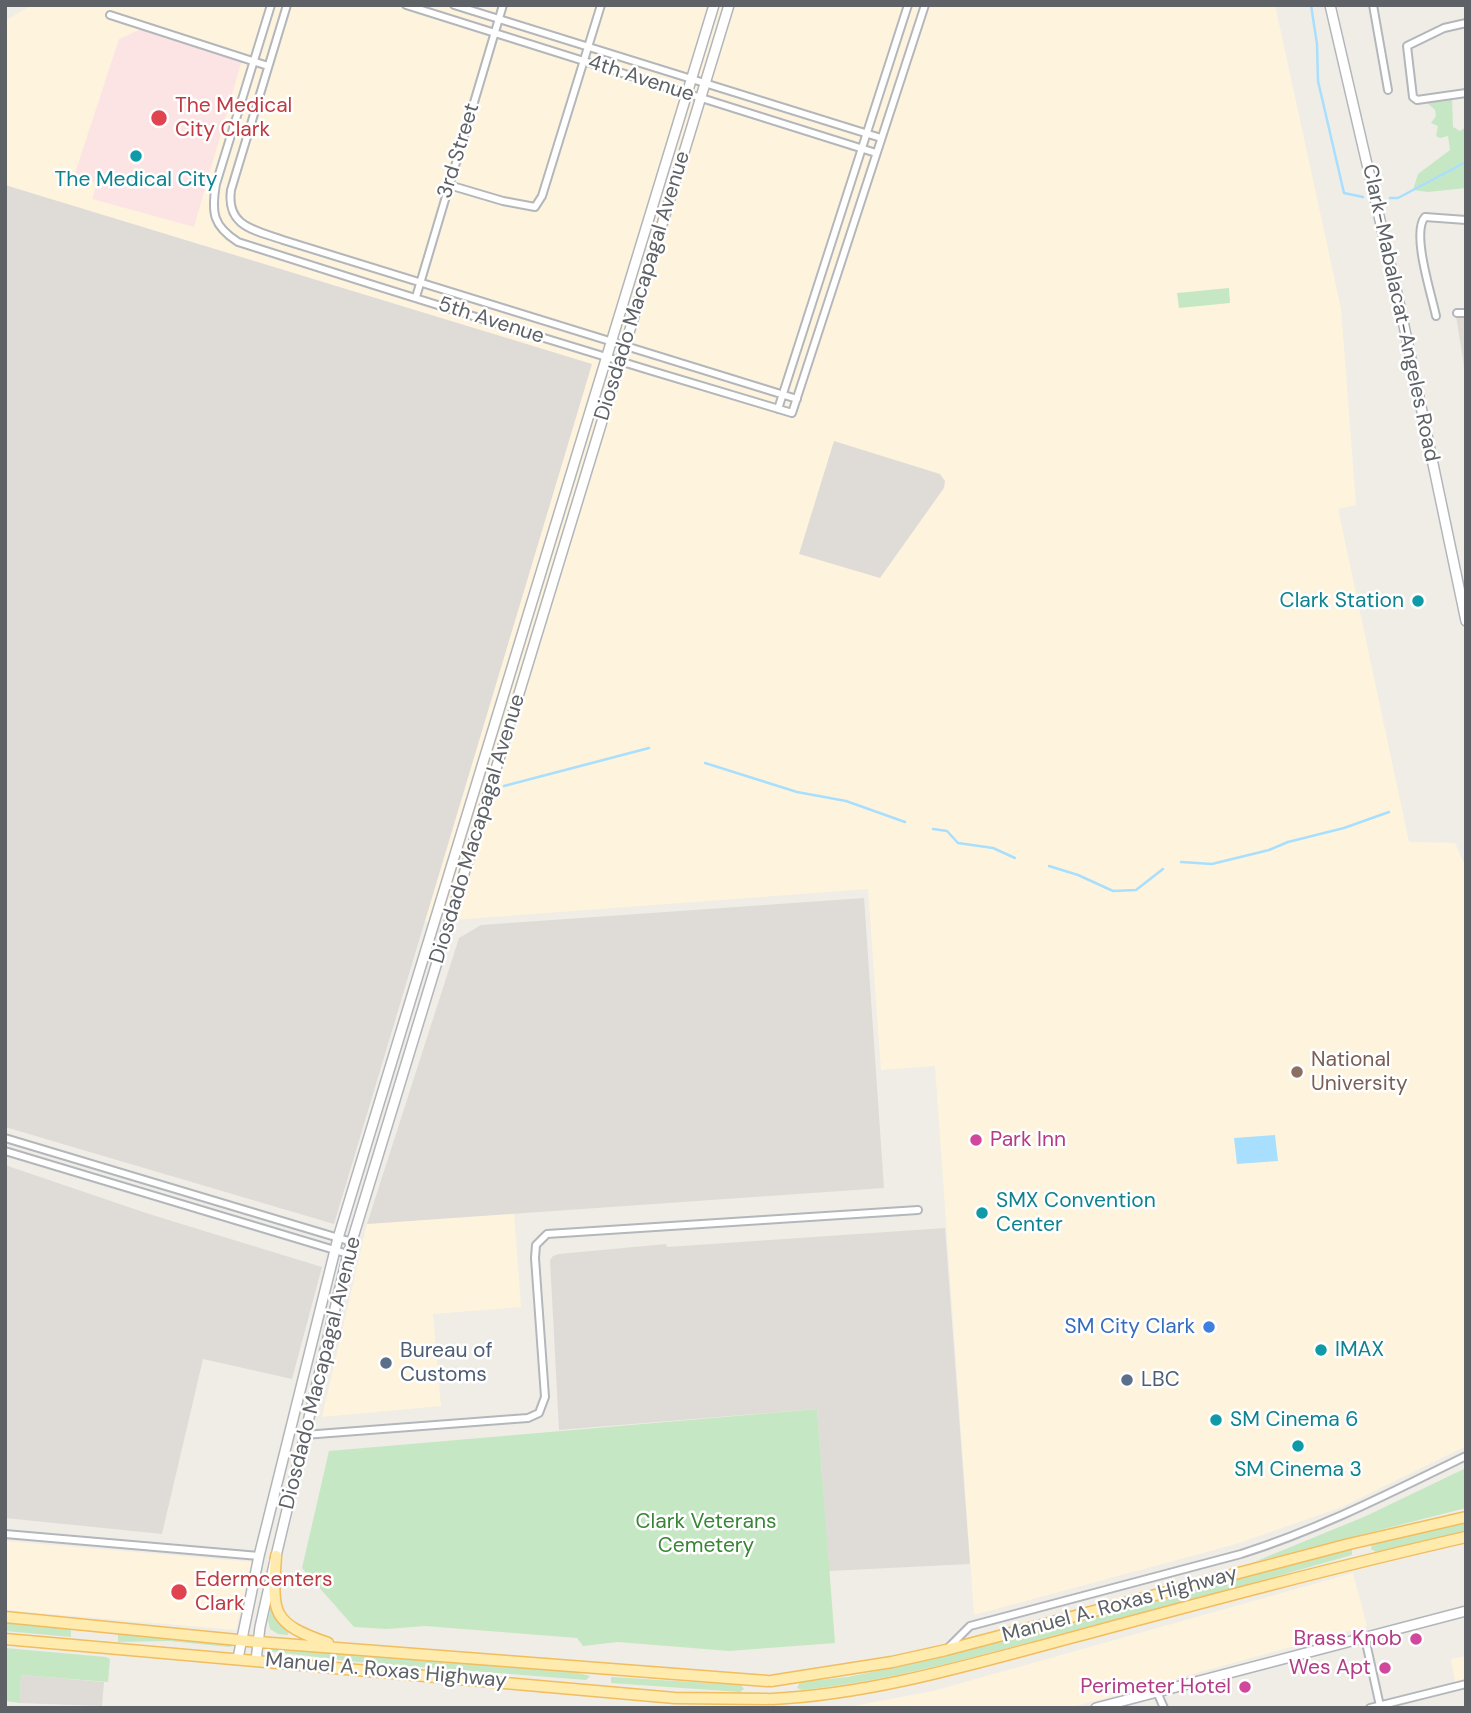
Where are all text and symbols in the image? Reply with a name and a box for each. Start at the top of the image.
street label: 4th Avenue [585,50,697,108]
place label: The Medical City Clark [175,93,292,143]
street label: 3rd Street [433,100,485,202]
marker: The Medical City Clark [149,108,169,128]
marker: The Medical City [128,148,144,164]
street label: Diosdado Macapagal Avenue [590,148,696,424]
street label: Clark-Mabalacat-Angeles Road [1356,162,1444,464]
place label: The Medical City [55,167,217,193]
street label: 5th Avenue [435,292,547,350]
place label: Clark Station [1280,588,1404,614]
marker: Clark Station [1410,593,1426,609]
street label: Diosdado Macapagal Avenue [425,691,531,967]
place label: National University [1311,1047,1408,1097]
marker: National University [1289,1064,1305,1080]
place label: Park Inn [990,1127,1066,1153]
marker: Park Inn [968,1132,984,1148]
place label: SMX Convention Center [996,1188,1156,1238]
marker: SMX Convention Center [974,1205,990,1221]
street label: Diosdado Macapagal Avenue [275,1234,367,1512]
place label: SM City Clark [1064,1314,1195,1340]
marker: SM City Clark [1201,1319,1217,1335]
place label: IMAX [1335,1337,1384,1363]
place label: Bureau of Customs [400,1338,493,1388]
marker: IMAX [1313,1342,1329,1358]
marker: Bureau of Customs [378,1355,394,1371]
place label: LBC [1141,1367,1180,1393]
marker: LBC [1119,1372,1135,1388]
place label: SM Cinema 6 [1230,1407,1358,1433]
marker: SM Cinema 6 [1208,1412,1224,1428]
marker: SM Cinema 3 [1290,1438,1306,1454]
place label: SM Cinema 3 [1234,1457,1362,1483]
park label: Clark Veterans Cemetery [635,1509,777,1559]
street label: Manuel A. Roxas Highway [1000,1561,1240,1649]
place label: Edermcenters Clark [195,1567,333,1617]
marker: Edermcenters Clark [169,1582,189,1602]
place label: Brass Knob [1294,1626,1402,1652]
marker: Brass Knob [1408,1631,1424,1647]
street label: Manuel A. Roxas Highway [264,1648,508,1694]
place label: Wes Apt [1289,1655,1371,1681]
marker: Wes Apt [1377,1660,1393,1676]
place label: Perimeter Hotel [1080,1674,1231,1700]
marker: Perimeter Hotel [1237,1679,1253,1695]

